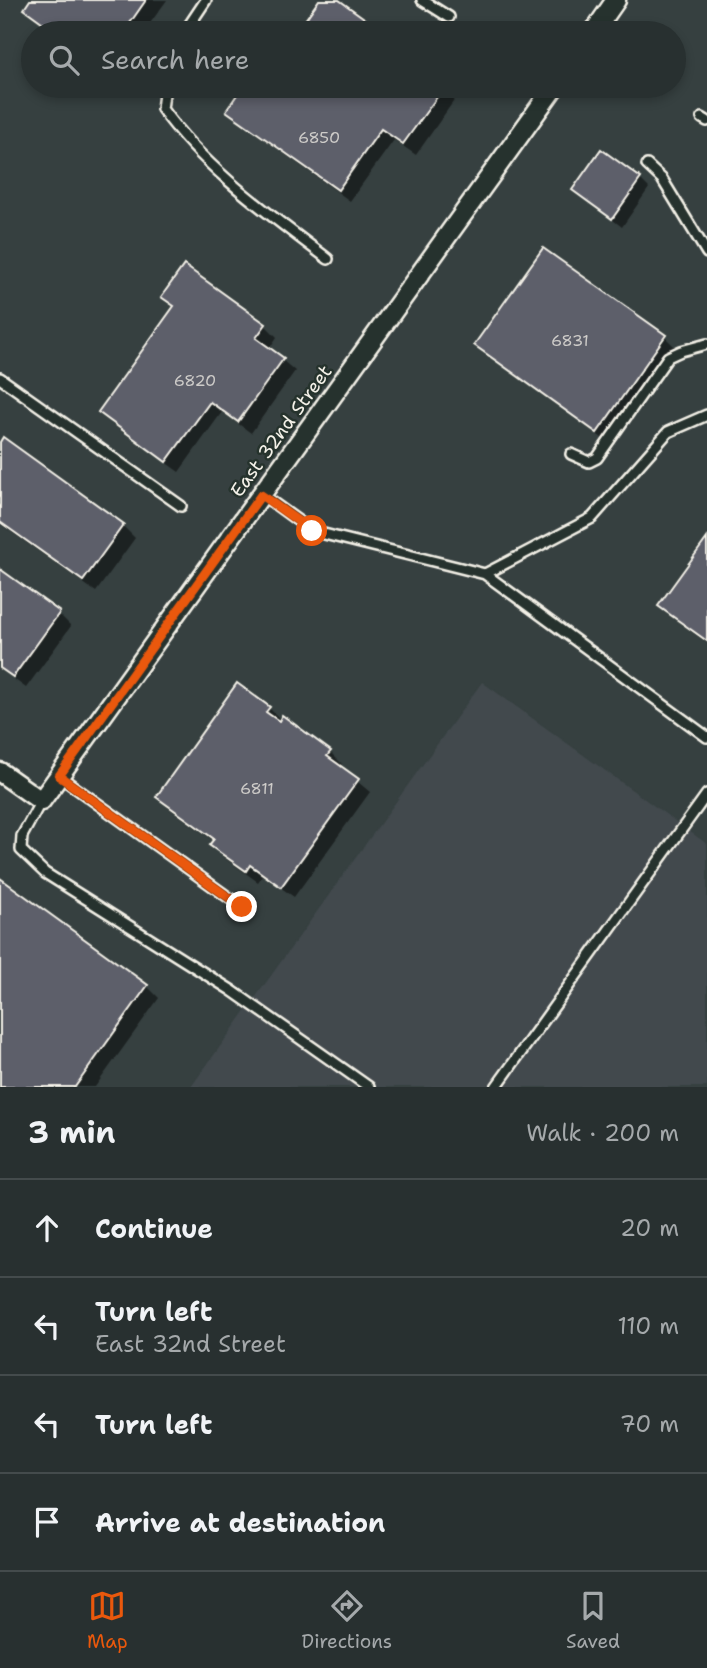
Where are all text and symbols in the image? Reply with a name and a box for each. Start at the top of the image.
search box [21,21,686,98]
icon: search [45,41,83,79]
text: Search here [101,42,250,77]
house number: 6850 [298,127,340,148]
house number: 6831 [551,330,589,351]
street label: East 32nd Street [225,360,337,502]
house number: 6820 [174,370,216,391]
route start [296,515,327,546]
house number: 6811 [240,778,274,799]
route end [226,891,257,922]
text: 3 min [28,1112,115,1153]
text: Walk · 200 m [526,1118,679,1148]
icon: ahead [28,1209,66,1247]
text: Continue [95,1211,213,1246]
text: 20 m [620,1213,679,1243]
text: Turn left [95,1294,212,1329]
icon: left [28,1307,66,1345]
text: 110 m [617,1311,679,1341]
text: East 32nd Street [95,1329,286,1359]
icon: left [28,1405,66,1443]
text: Turn left [95,1407,212,1442]
text: 70 m [620,1409,679,1439]
icon: arrive [28,1503,66,1541]
text: Arrive at destination [95,1505,385,1540]
tab: Map [87,1587,128,1654]
tab: Directions [302,1587,392,1654]
tab: Saved [566,1587,620,1654]

